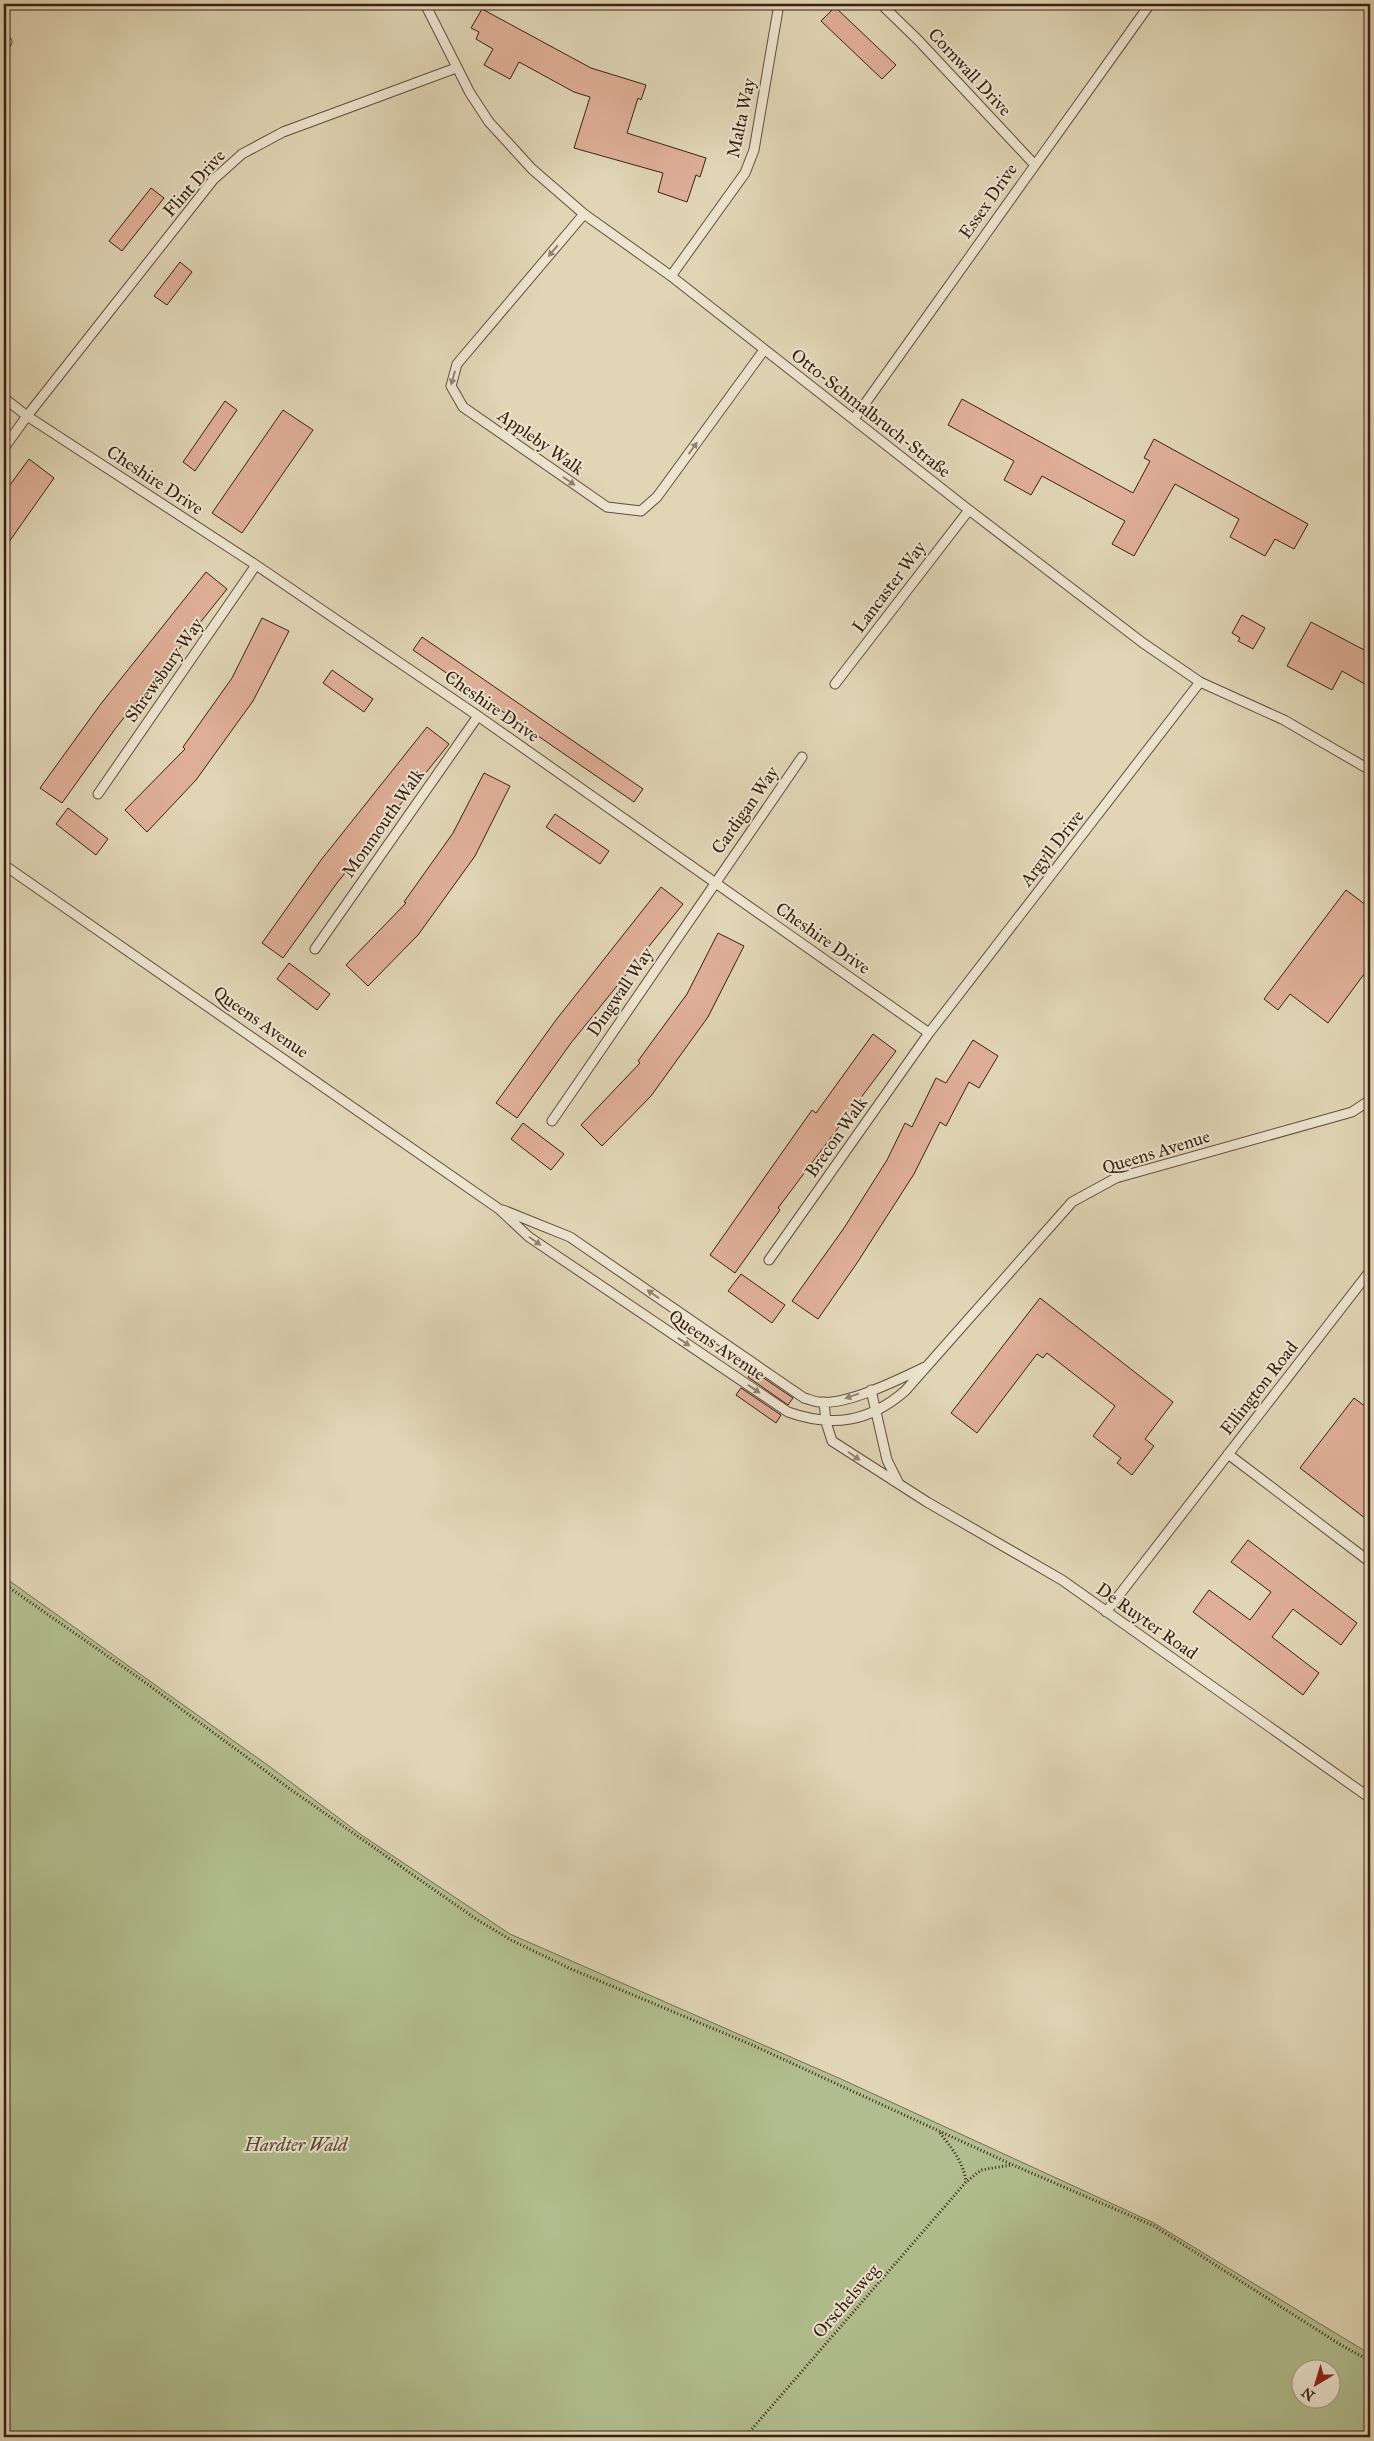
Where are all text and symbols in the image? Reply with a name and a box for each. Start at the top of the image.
street label: Cornwall Drive [924,23,1016,121]
street label: Malta Way [722,76,760,160]
street label: Flint Drive [158,145,230,221]
street label: Essex Drive [954,159,1022,243]
one-way arrow [547,245,558,258]
street label: Otto-Schmalbruch-Straße [787,344,955,482]
one-way arrow [449,370,457,386]
street label: Appleby Walk [493,404,589,480]
street label: Cheshire Drive [103,441,207,519]
one-way arrow [688,441,698,455]
one-way arrow [562,476,576,486]
street label: Lancaster Way [847,536,931,637]
street label: Shrewsbury Way [120,613,208,726]
street label: Cheshire Drive [440,665,544,747]
street label: Cardigan Way [707,761,784,859]
street label: Monmouth Walk [337,764,429,882]
street label: Argyll Drive [1015,805,1089,892]
street label: Cheshire Drive [771,897,875,979]
street label: Dingwall Way [582,943,659,1041]
street label: Queens Avenue [209,981,313,1063]
street label: Brecon Walk [800,1092,872,1182]
street label: Queens Avenue [1099,1125,1213,1179]
one-way arrow [528,1236,542,1246]
one-way arrow [647,1289,660,1299]
street label: Queens Avenue [665,1305,769,1385]
one-way arrow [677,1337,690,1347]
street label: Ellington Road [1215,1337,1303,1440]
one-way arrow [747,1385,760,1394]
one-way arrow [845,1393,860,1401]
one-way arrow [847,1451,860,1461]
street label: De Ruyter Road [1092,1578,1202,1664]
park label: Hardter Wald [244,2134,349,2156]
street label: Orschelsweg [808,2259,885,2343]
north arrow [1292,2358,1342,2408]
text: N [1298,2383,1318,2404]

